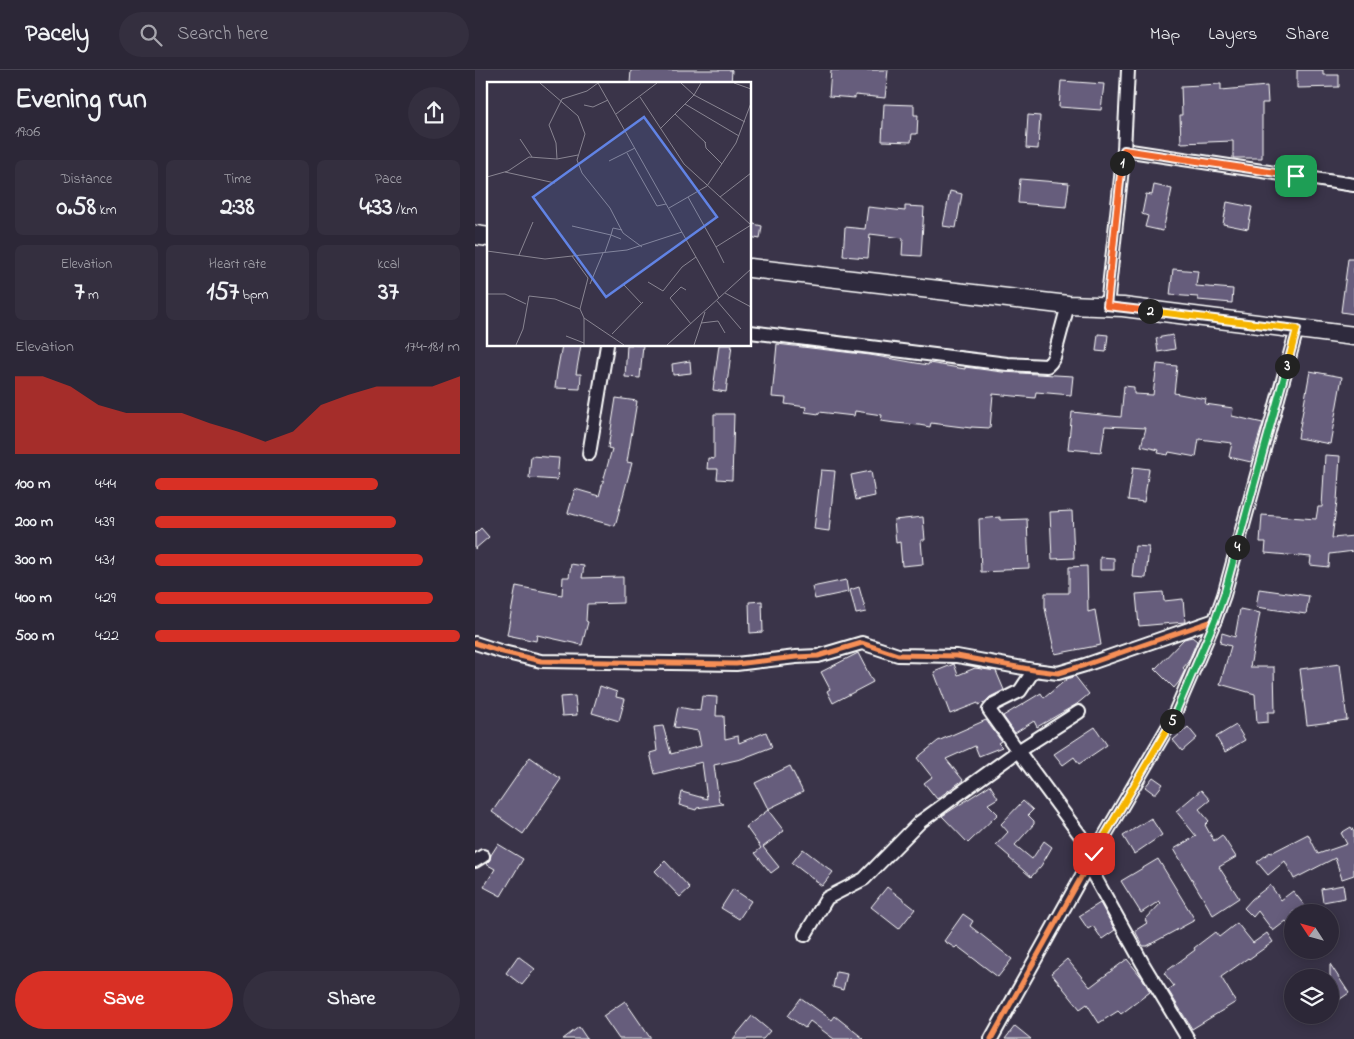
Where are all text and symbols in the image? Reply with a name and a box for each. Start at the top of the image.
search box [119,12,469,57]
text: Pacely [25,17,89,52]
icon: search [137,21,165,49]
text: Search here [177,21,268,48]
text: Map [1150,22,1180,48]
text: Layers [1208,22,1258,48]
text: Share [1286,22,1329,48]
text: Evening run [15,80,147,121]
inset map [487,82,751,346]
button: share [408,87,460,139]
text: 19:06 [15,120,40,144]
pin: 1 [1109,150,1135,176]
text: 1 [1120,153,1125,174]
pin [1275,155,1317,197]
icon: arrive [1282,162,1310,190]
text: Distance [61,169,112,190]
text: Time [224,169,251,190]
text: Pace [375,169,402,190]
text: 0.58 [56,190,96,226]
text: 2:38 [220,190,255,226]
text: 4:33 [360,190,393,226]
text: km [96,200,117,221]
text: /km [393,200,417,221]
text: Elevation [61,254,112,275]
text: Heart rate [209,254,266,275]
text: kcal [377,254,400,275]
text: 7 [74,275,84,311]
text: 157 [207,275,239,311]
text: 37 [378,275,399,311]
text: m [84,285,99,306]
text: bpm [239,285,268,306]
pin: 2 [1137,298,1163,324]
text: 2 [1147,301,1154,322]
text: Elevation [15,335,74,359]
text: 174–181 m [405,335,460,359]
pin: 3 [1275,354,1299,378]
text: 3 [1285,356,1290,377]
text: 100 m [15,472,50,496]
text: 4:44 [95,472,116,496]
text: 200 m [15,510,53,534]
text: 4:39 [95,510,114,534]
pin: 4 [1225,534,1249,560]
text: 4 [1235,537,1240,558]
text: 300 m [15,548,52,572]
text: 4:31 [95,548,115,572]
text: 400 m [15,586,52,610]
text: 4:29 [95,586,116,610]
text: 500 m [15,624,54,648]
text: 4:22 [95,624,119,648]
pin: 5 [1159,708,1185,734]
text: 5 [1168,711,1177,732]
pin [1073,833,1115,875]
icon: check [1080,840,1108,868]
north arrow [1284,904,1339,959]
map controls [1284,904,1339,1024]
button: layers [1284,969,1339,1024]
button: Save [15,971,233,1029]
button: Share [243,971,460,1029]

